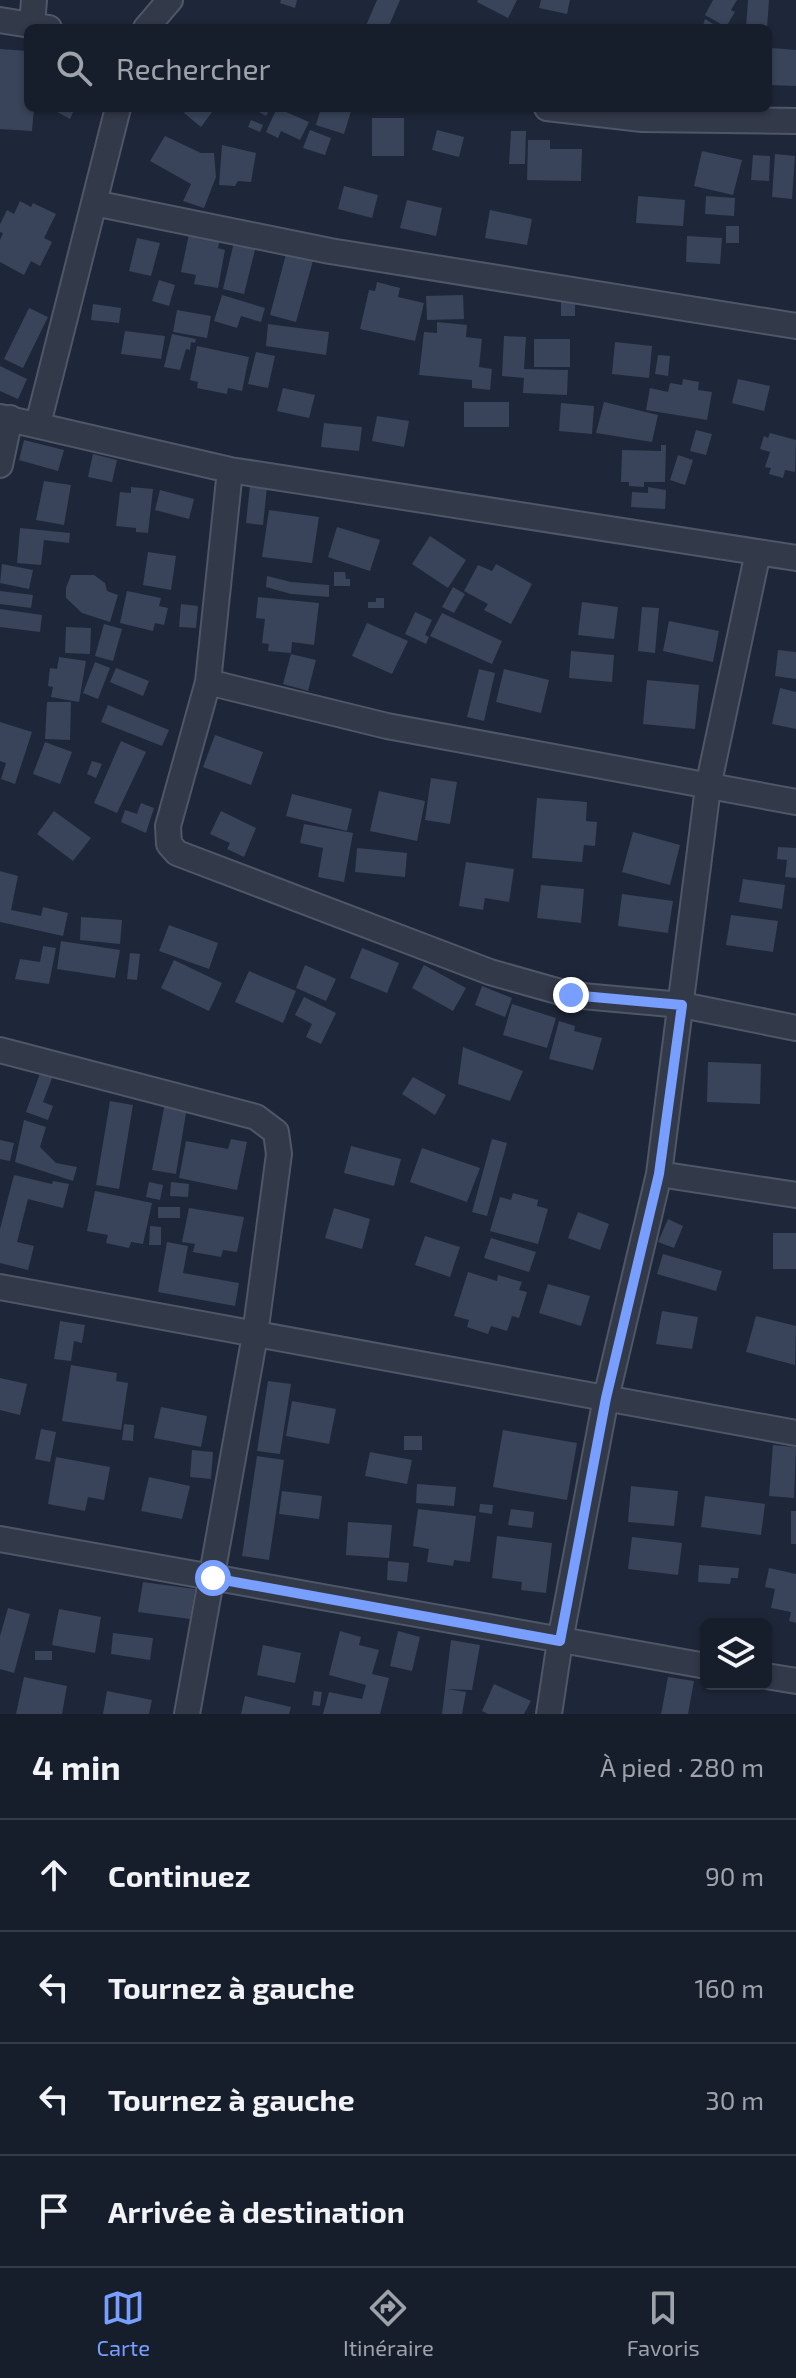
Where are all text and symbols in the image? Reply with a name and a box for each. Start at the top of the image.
search box [24,24,772,112]
icon: search [52,46,96,90]
text: Rechercher [116,50,271,86]
route end [553,977,589,1013]
route start [195,1560,231,1596]
map controls [700,1618,772,1690]
button: layers [700,1618,772,1690]
text: 4 min [32,1746,121,1787]
text: À pied · 280 m [600,1751,764,1782]
icon: ahead [32,1853,76,1897]
text: Continuez [108,1857,250,1893]
text: 90 m [705,1860,764,1891]
icon: left [32,1965,76,2009]
text: Tournez à gauche [108,1969,355,2005]
text: 160 m [695,1972,764,2003]
icon: left [32,2077,76,2121]
text: Tournez à gauche [108,2081,355,2117]
text: 30 m [705,2084,764,2115]
icon: arrive [32,2189,76,2233]
text: Arrivée à destination [108,2193,405,2229]
tab: Carte [96,2286,150,2360]
tab: Itinéraire [343,2286,434,2360]
tab: Favoris [627,2286,700,2360]

